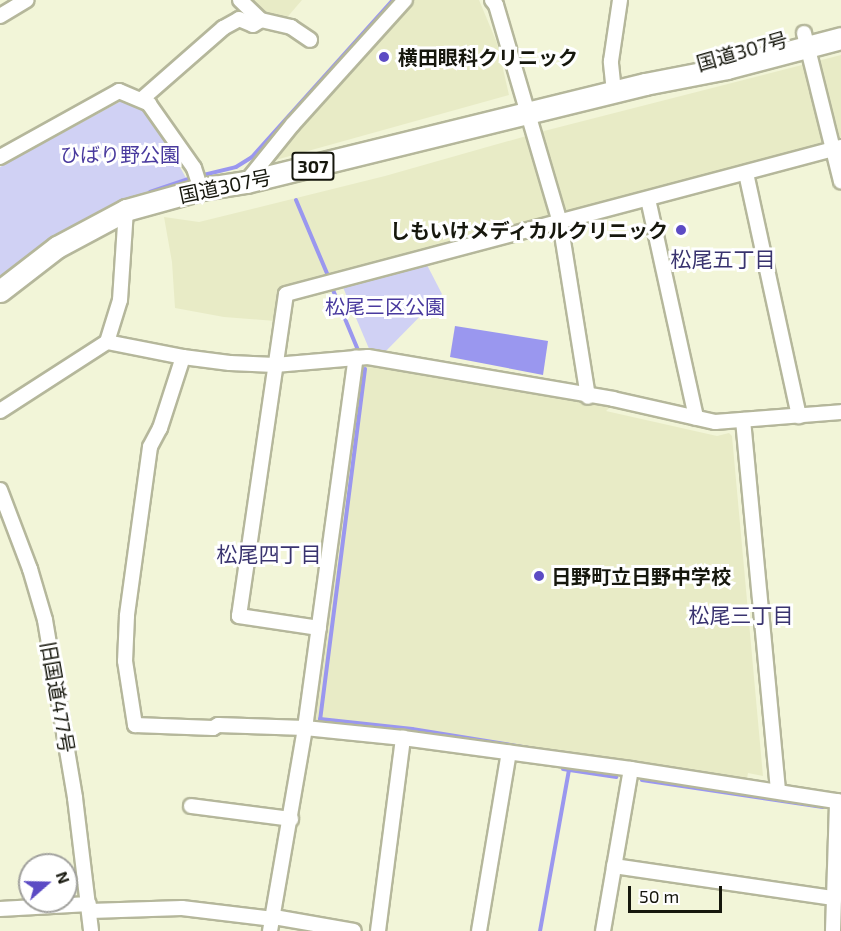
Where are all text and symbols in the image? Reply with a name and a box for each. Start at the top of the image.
street label: 国道307号 [694,27,790,75]
place label: 横田眼科クリニック [398,45,578,69]
marker: 横田眼科クリニック [375,48,393,66]
park label: ひばり野公園 [60,142,180,166]
road number: 307 [290,151,336,181]
street label: 国道307号 [177,165,273,207]
place label: しもいけメディカルクリニック [388,218,668,242]
marker: しもいけメディカルクリニック [672,221,690,239]
district label: 松尾五丁目 [671,246,775,272]
park label: 松尾三区公園 [325,294,445,318]
district label: 松尾四丁目 [217,541,321,567]
place label: 日野町立日野中学校 [551,564,731,588]
marker: 日野町立日野中学校 [532,569,546,583]
district label: 松尾三丁目 [689,602,793,628]
street label: 旧国道477号 [36,639,80,755]
north arrow [18,853,78,913]
text: N [53,869,74,886]
scale bar [631,874,726,912]
text: 50 m [639,885,679,907]

